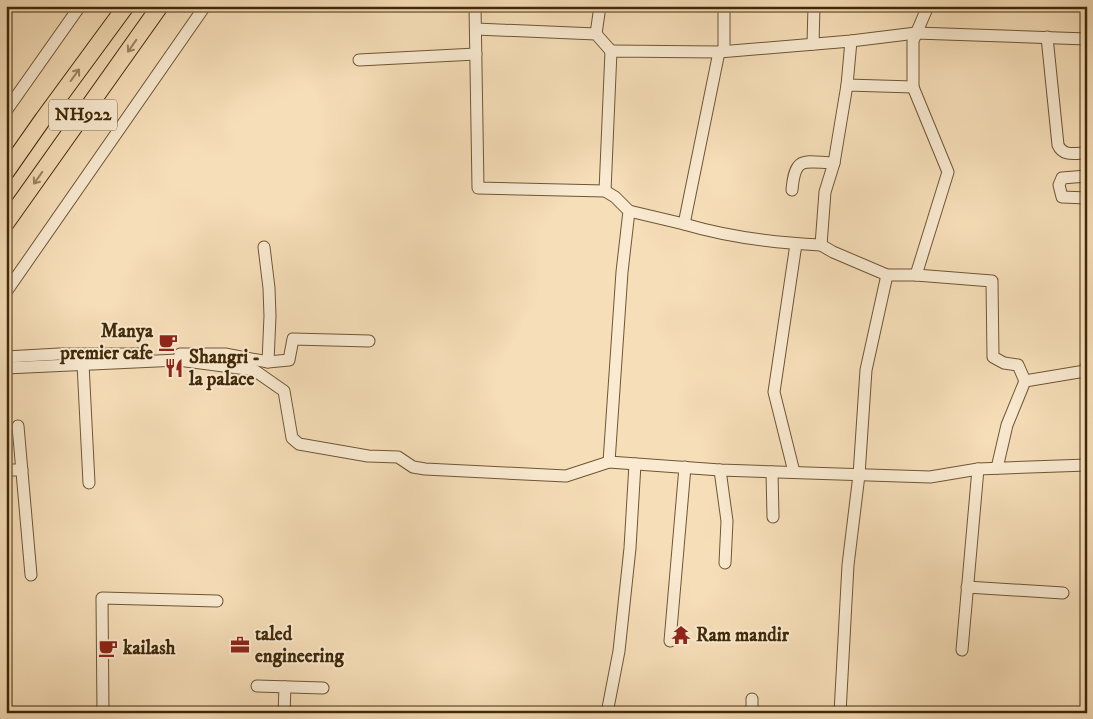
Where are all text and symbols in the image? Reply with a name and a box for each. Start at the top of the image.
one-way arrow [127,39,137,53]
one-way arrow [70,68,80,82]
road number: NH922 [49,100,117,130]
one-way arrow [33,171,43,185]
place label: Manya premier cafe [59,320,154,365]
cafe icon: Manya premier cafe [157,331,179,353]
place label: Shangri - la palace [188,346,260,391]
restaurant icon: Shangri - la palace [163,357,185,379]
place label: taled engineering [255,623,344,668]
temple icon: Ram mandir [670,624,692,646]
place label: Ram mandir [696,624,790,647]
office icon: taled engineering [229,634,251,656]
cafe icon: kailash [97,637,119,659]
place label: kailash [122,637,177,660]

